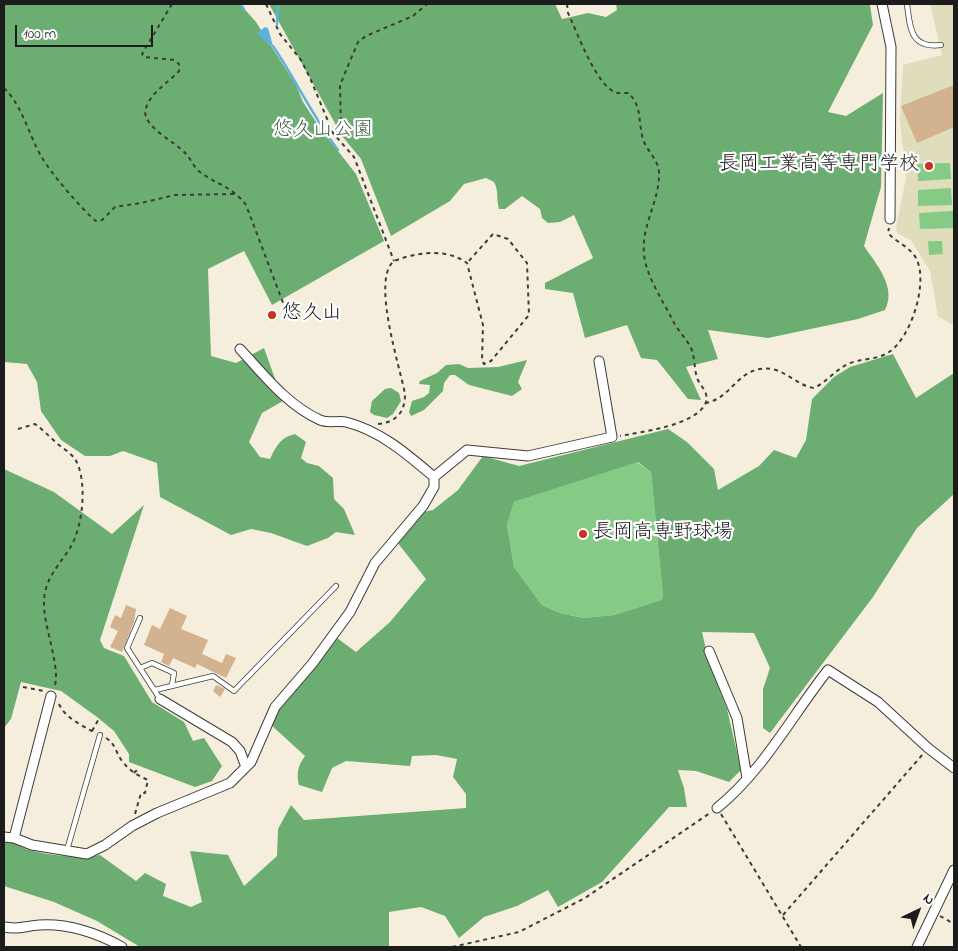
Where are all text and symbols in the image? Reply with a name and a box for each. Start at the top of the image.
scale bar [18,15,155,47]
text: 100 m [23,23,56,45]
park label: 悠久山公園 [273,120,373,144]
place label: 長岡工業高等専門学校 [719,154,919,178]
marker: 長岡工業高等専門学校 [923,160,935,172]
place label: 悠久山 [282,303,342,327]
marker: 悠久山 [266,309,278,321]
place label: 長岡高専野球場 [593,522,733,546]
marker: 長岡高専野球場 [577,528,589,540]
north arrow [893,886,943,936]
text: N [918,889,939,910]

